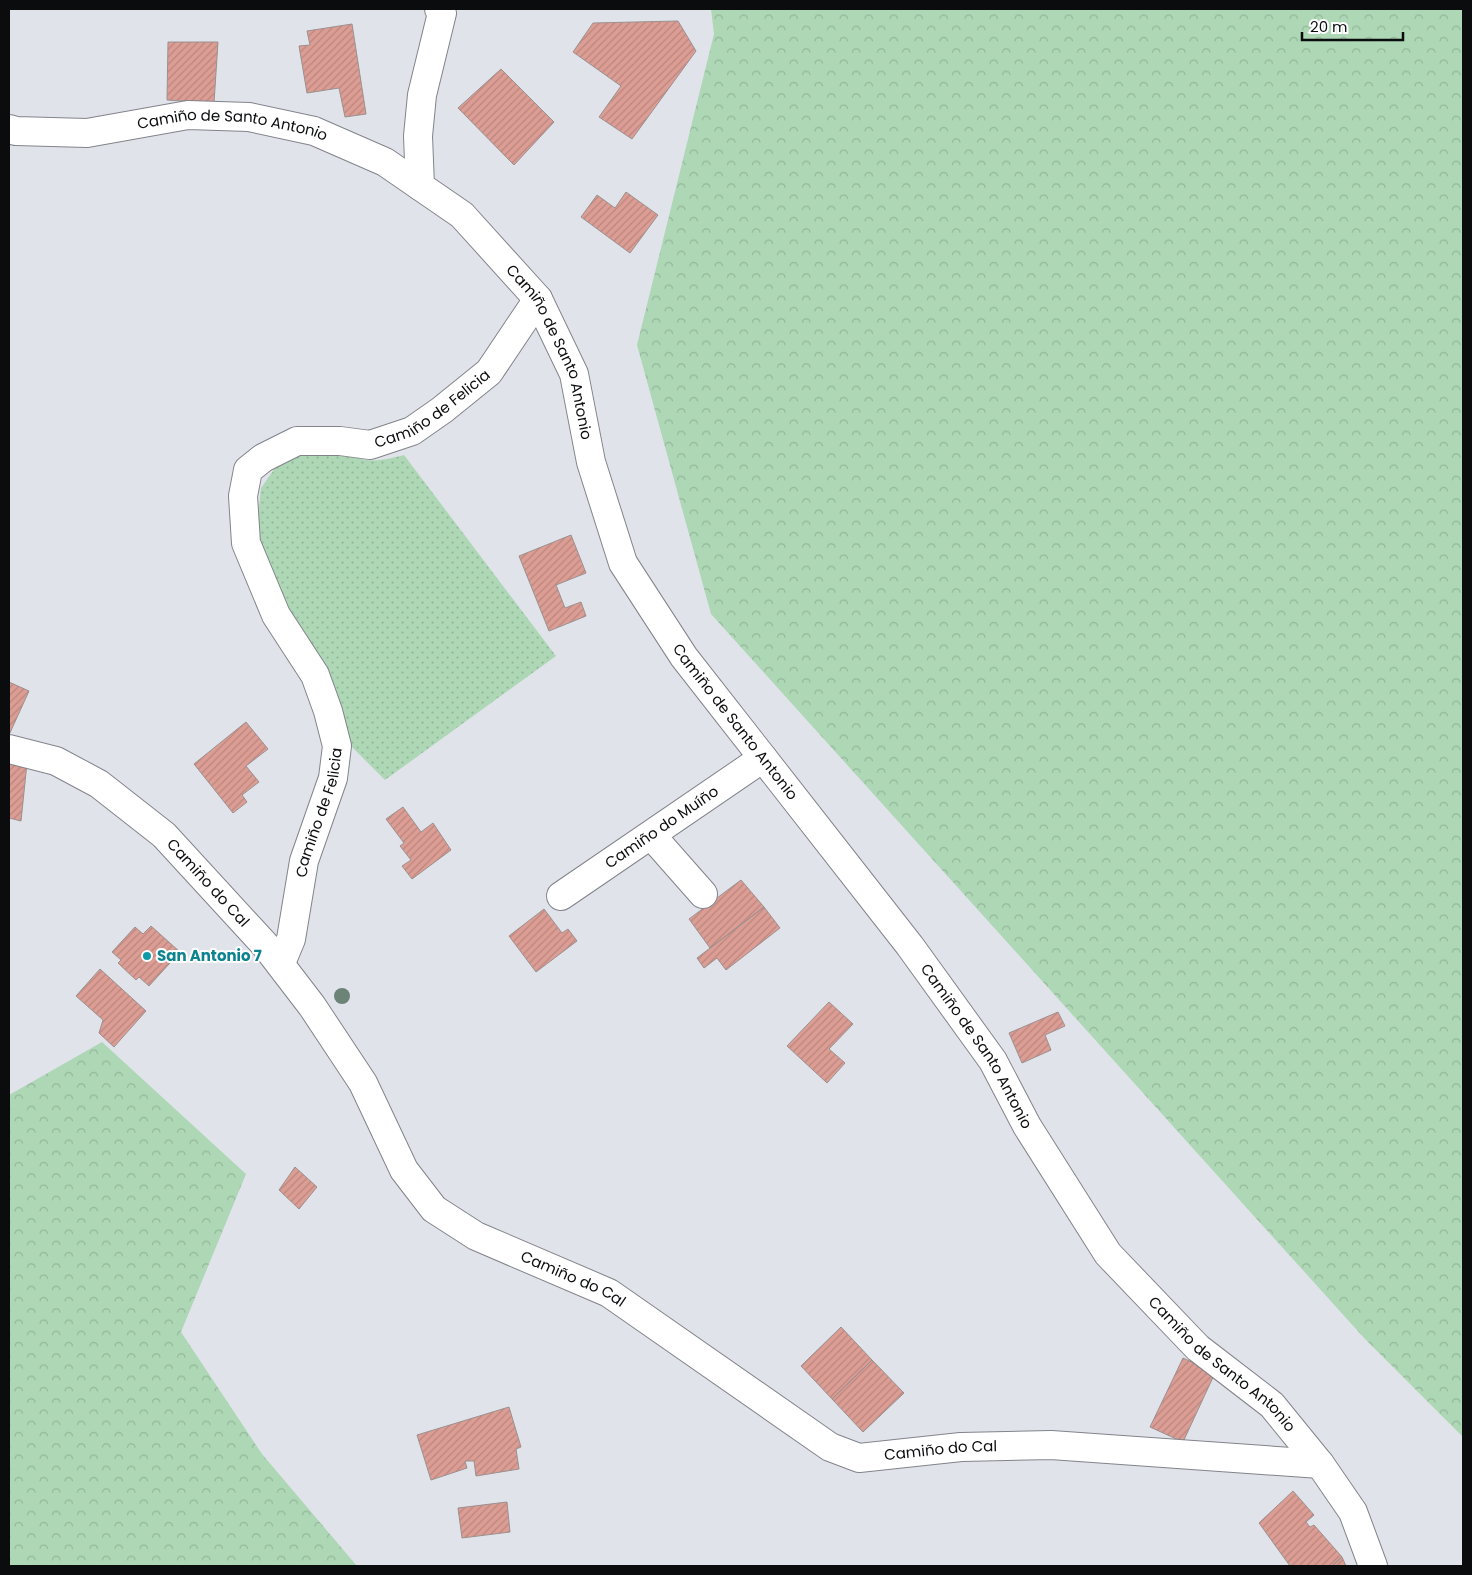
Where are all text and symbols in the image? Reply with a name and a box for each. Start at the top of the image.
scale bar [1302,10,1403,42]
text: 20 m [1310,16,1348,37]
street label: Camiño de Santo Antonio [135,104,331,146]
street label: Camiño de Santo Antonio [502,260,597,441]
street label: Camiño de Felicia [372,364,494,453]
street label: Camiño de Santo Antonio [668,639,803,804]
street label: Camiño de Felicia [290,746,347,879]
street label: Camiño do Muíño [600,780,722,873]
street label: Camiño do Cal [162,834,254,931]
place label: San Antonio 7 [157,945,262,966]
marker: San Antonio 7 [141,950,153,962]
street label: Camiño de Santo Antonio [916,959,1038,1132]
street label: Camiño do Cal [517,1245,630,1312]
street label: Camiño de Santo Antonio [1144,1292,1301,1436]
street label: Camiño do Cal [883,1435,997,1465]

